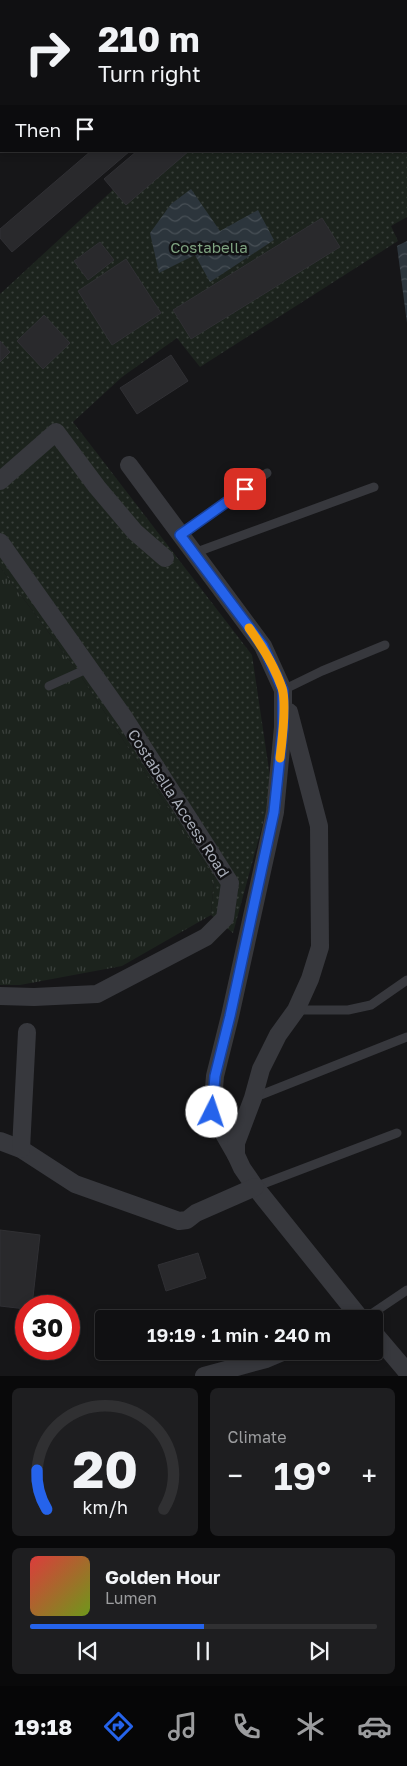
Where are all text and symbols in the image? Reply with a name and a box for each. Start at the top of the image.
text: 210 m [98,18,200,60]
icon: right [15,20,80,85]
text: Turn right [98,60,201,87]
icon: arrive [71,115,99,143]
text: Then [15,118,61,141]
park label: Costabella [170,238,248,256]
pin [224,468,266,510]
icon: arrive [231,475,259,503]
street label: Costabella Access Road [124,726,234,880]
position arrow [185,1085,237,1137]
speed limit sign: 30 [15,1295,80,1360]
text: 19:19 · 1 min · 240 m [147,1323,331,1346]
text: Climate [228,1427,287,1447]
text: 20 [72,1437,138,1499]
text: 19° [273,1453,331,1498]
text: − [228,1459,243,1492]
text: + [362,1459,377,1492]
text: km/h [82,1496,127,1518]
text: Golden Hour [105,1565,220,1588]
text: Lumen [105,1588,157,1608]
icon: previous [74,1637,102,1665]
icon: pause [189,1637,217,1665]
icon: next [305,1637,333,1665]
icon: directions [101,1709,136,1744]
icon: music [165,1709,200,1744]
icon: phone [229,1709,264,1744]
icon: climate [293,1709,328,1744]
icon: car [357,1709,392,1744]
text: 19:18 [15,1713,72,1740]

